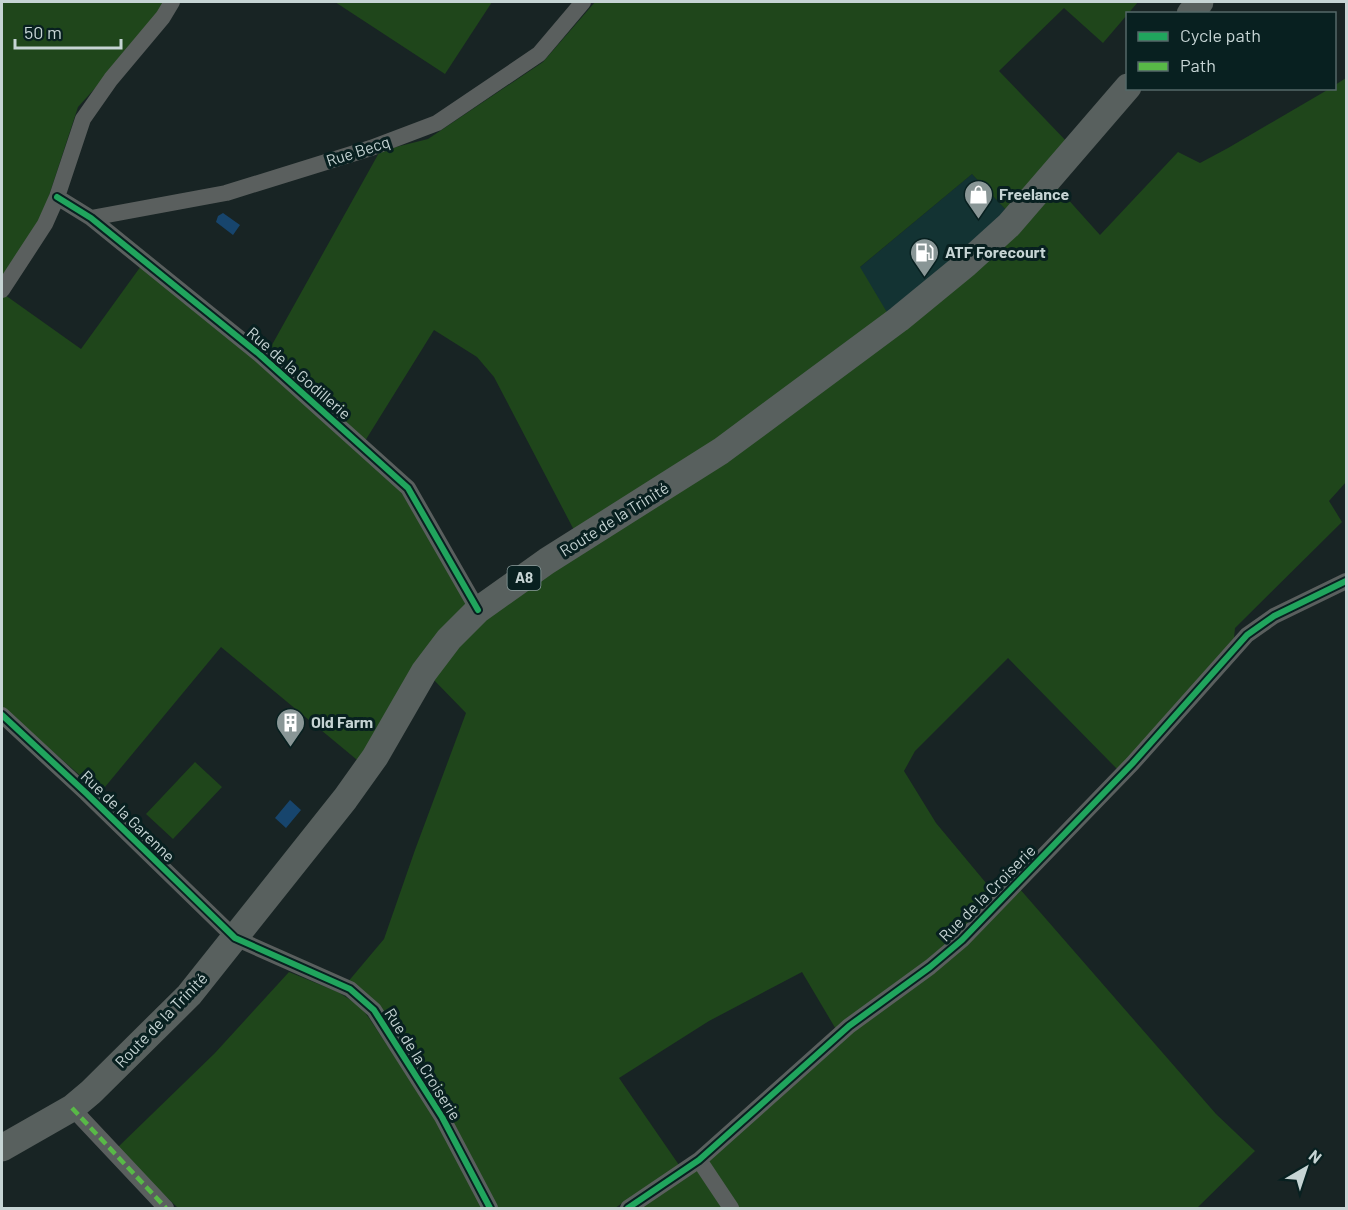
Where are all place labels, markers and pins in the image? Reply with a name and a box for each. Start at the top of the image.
shop icon: Freelance [962,178,994,220]
place label: Freelance [999,184,1069,203]
fuel station icon: ATF Forecourt [908,236,940,278]
place label: ATF Forecourt [945,242,1046,261]
building icon: Old Farm [274,706,306,748]
place label: Old Farm [311,712,373,731]

